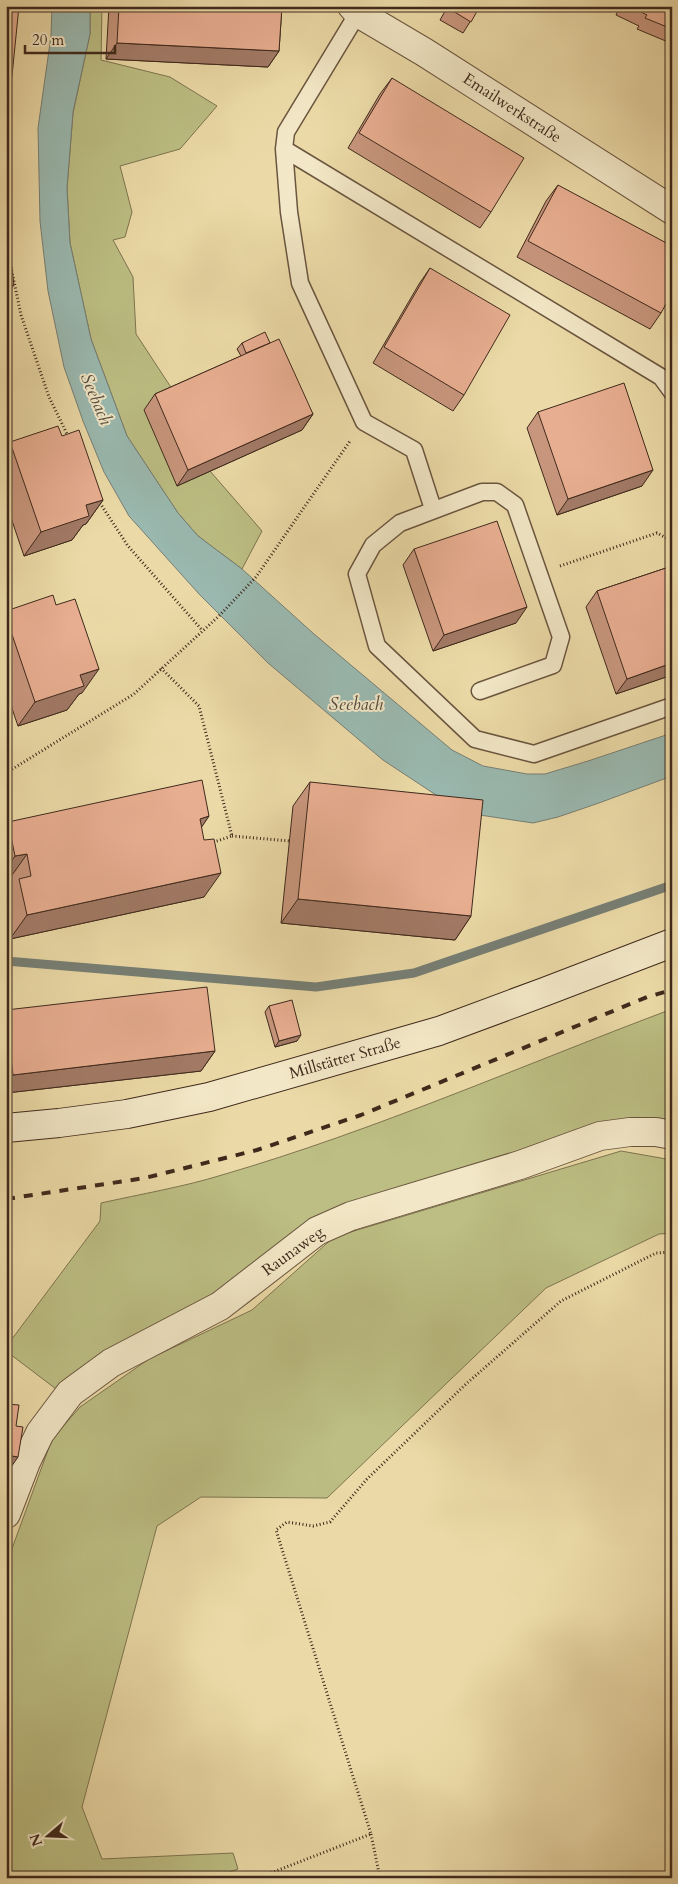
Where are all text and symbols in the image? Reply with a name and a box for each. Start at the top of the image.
scale bar [25,22,115,54]
text: 20 m [32,30,64,50]
street label: Emailwerkstraße [458,68,566,148]
water label: Seebach [74,369,118,429]
water label: Seebach [329,692,384,717]
street label: Millstätter Straße [287,1032,403,1084]
street label: Raunaweg [257,1221,329,1281]
north arrow [22,1812,72,1862]
text: N [25,1831,47,1849]

